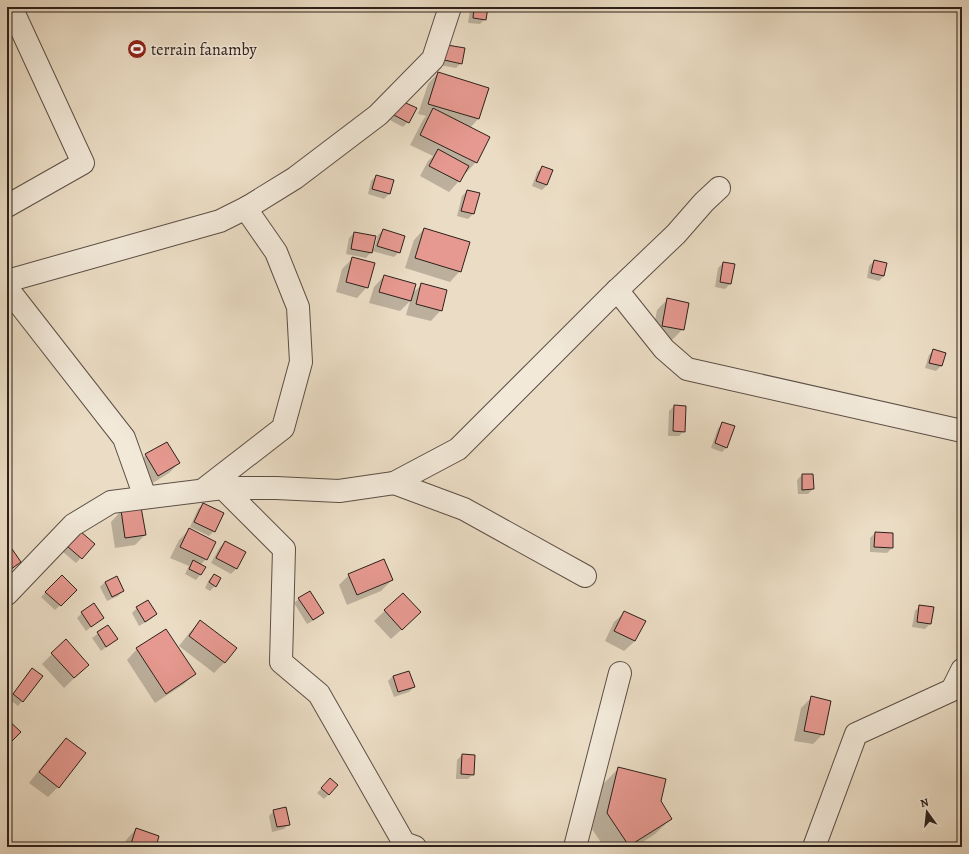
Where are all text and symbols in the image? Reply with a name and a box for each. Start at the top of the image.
sports icon: terrain fanamby [126,38,148,60]
place label: terrain fanamby [151,39,257,61]
north arrow [907,792,947,832]
text: N [919,795,930,811]

